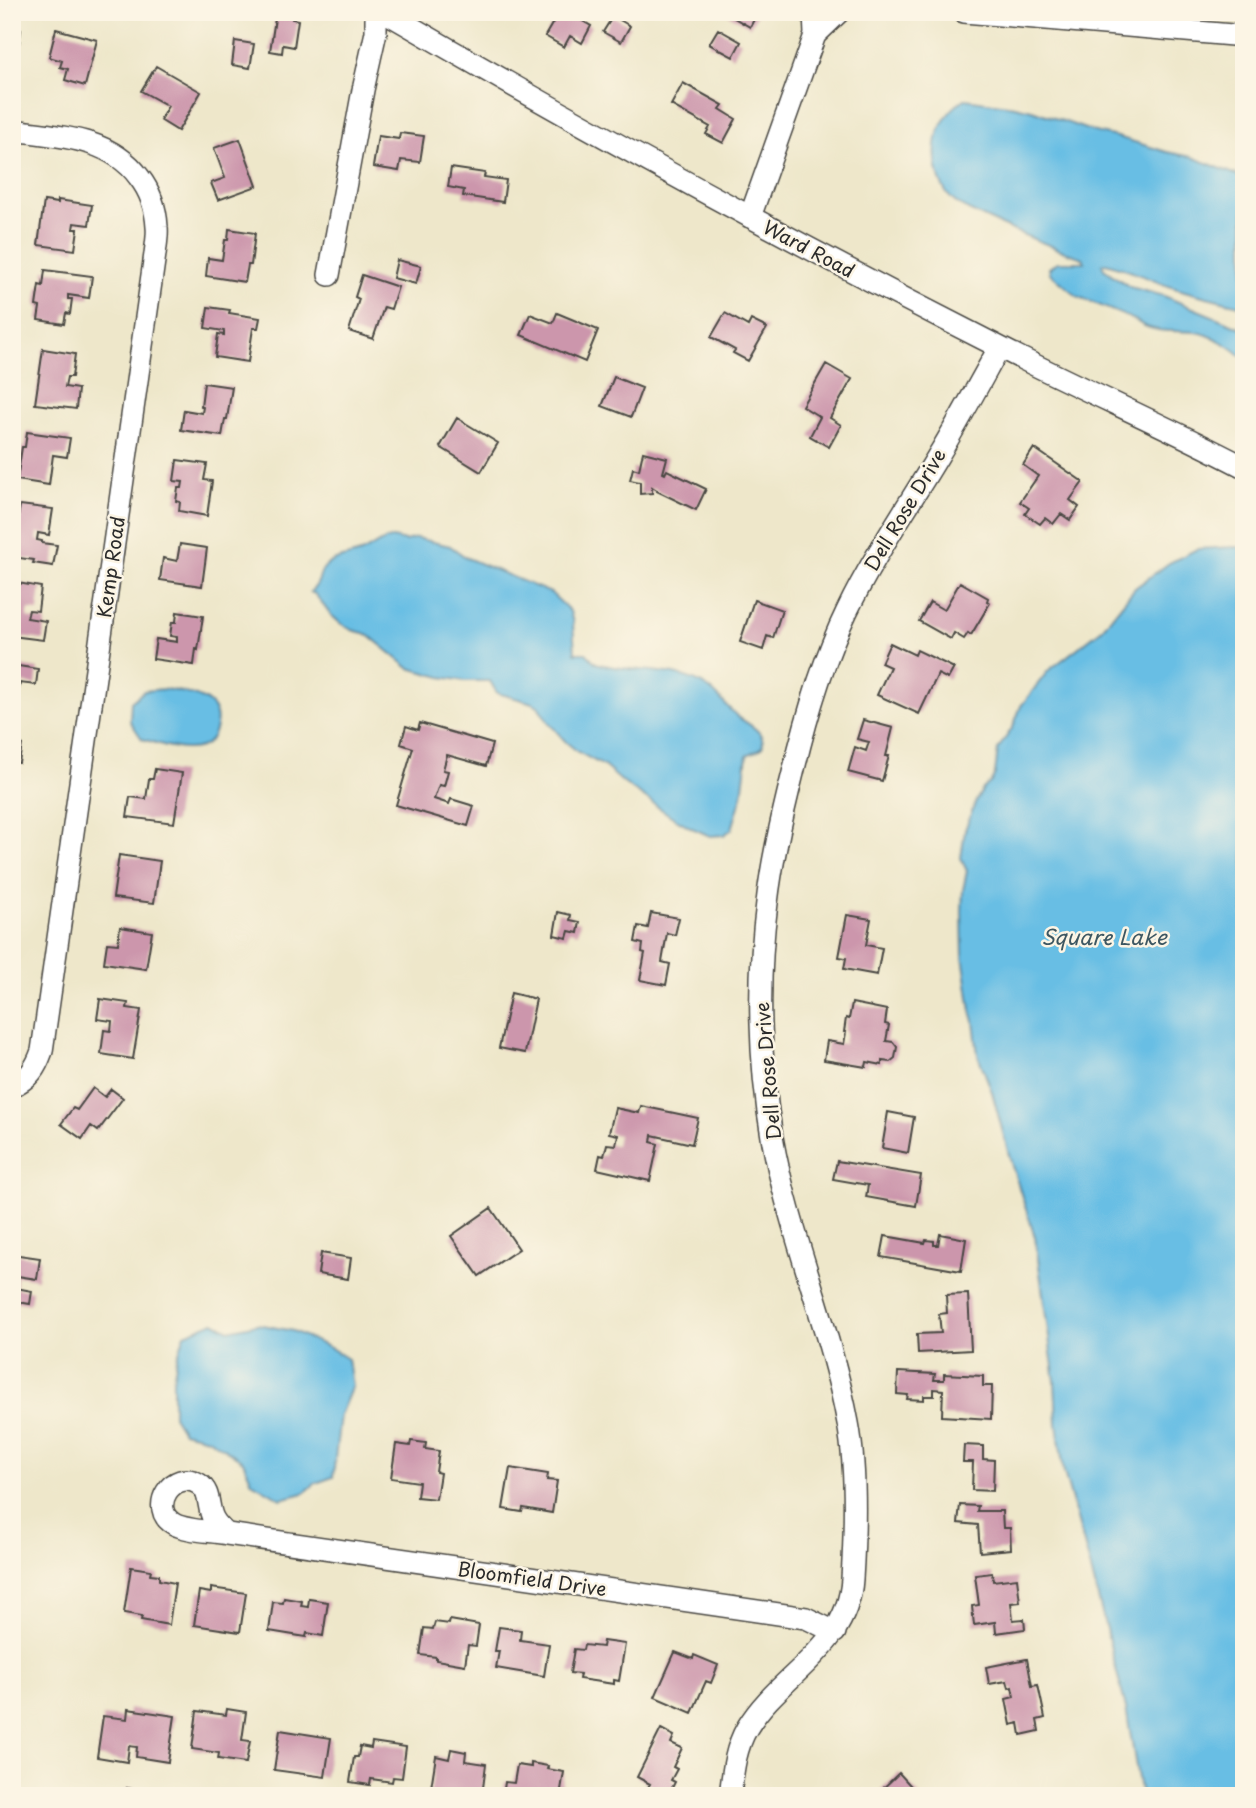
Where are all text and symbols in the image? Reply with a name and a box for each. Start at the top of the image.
street label: Ward Road [759,212,860,284]
street label: Dell Rose Drive [856,443,952,576]
street label: Kemp Road [89,514,131,619]
water label: Square Lake [1041,920,1169,952]
street label: Dell Rose Drive [747,1001,787,1141]
street label: Bloomfield Drive [456,1554,608,1602]

